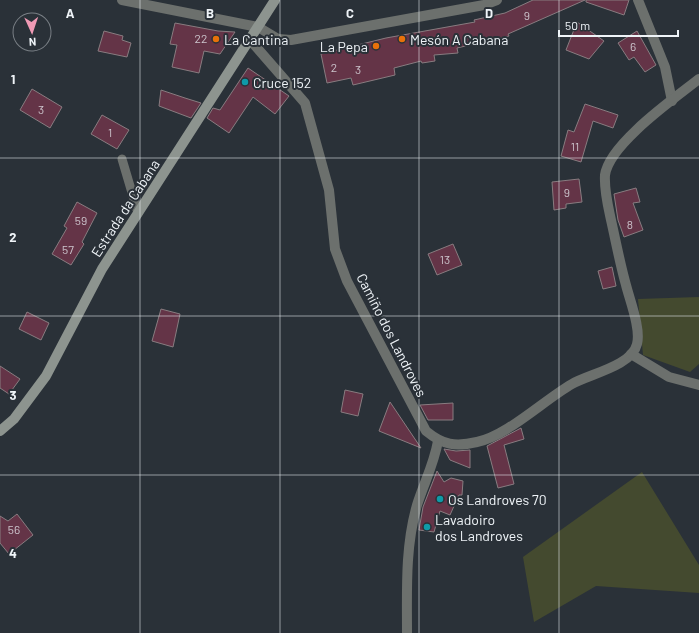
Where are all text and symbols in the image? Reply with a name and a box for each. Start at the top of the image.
text: A [66,5,75,21]
text: B [206,5,214,21]
text: C [346,5,354,21]
text: D [485,5,493,21]
house number: 9 [524,8,530,22]
north arrow [12,12,52,52]
scale bar [559,12,678,38]
text: 50 m [565,18,590,32]
house number: 22 [195,31,207,45]
place label: La Cantina [224,31,288,48]
place label: Mesón A Cabana [410,31,508,48]
marker: La Cantina [211,34,221,44]
marker: Mesón A Cabana [397,34,407,44]
text: N [29,36,37,49]
place label: La Pepa [320,38,368,55]
house number: 6 [630,39,636,53]
marker: La Pepa [371,41,381,51]
house number: 2 [331,60,337,74]
house number: 3 [355,62,361,76]
text: 1 [11,71,15,87]
place label: Cruce 152 [253,74,311,91]
marker: Cruce 152 [240,77,250,87]
house number: 3 [38,102,44,116]
house number: 1 [108,125,112,139]
house number: 11 [571,139,579,153]
street label: Estrada da Cabana [87,156,163,260]
house number: 9 [564,185,570,199]
house number: 59 [75,213,87,227]
house number: 8 [627,217,633,231]
text: 2 [9,229,17,245]
house number: 57 [62,242,74,256]
house number: 13 [440,252,450,266]
street label: Camiño dos Landroves [353,270,431,400]
text: 3 [9,387,17,403]
place label: Os Landroves 70 [448,491,547,508]
marker: Os Landroves 70 [435,494,445,504]
place label: Lavadoiro dos Landroves [435,511,523,544]
house number: 56 [8,522,20,536]
marker: Lavadoiro dos Landroves [422,522,432,532]
text: 4 [9,545,17,561]

